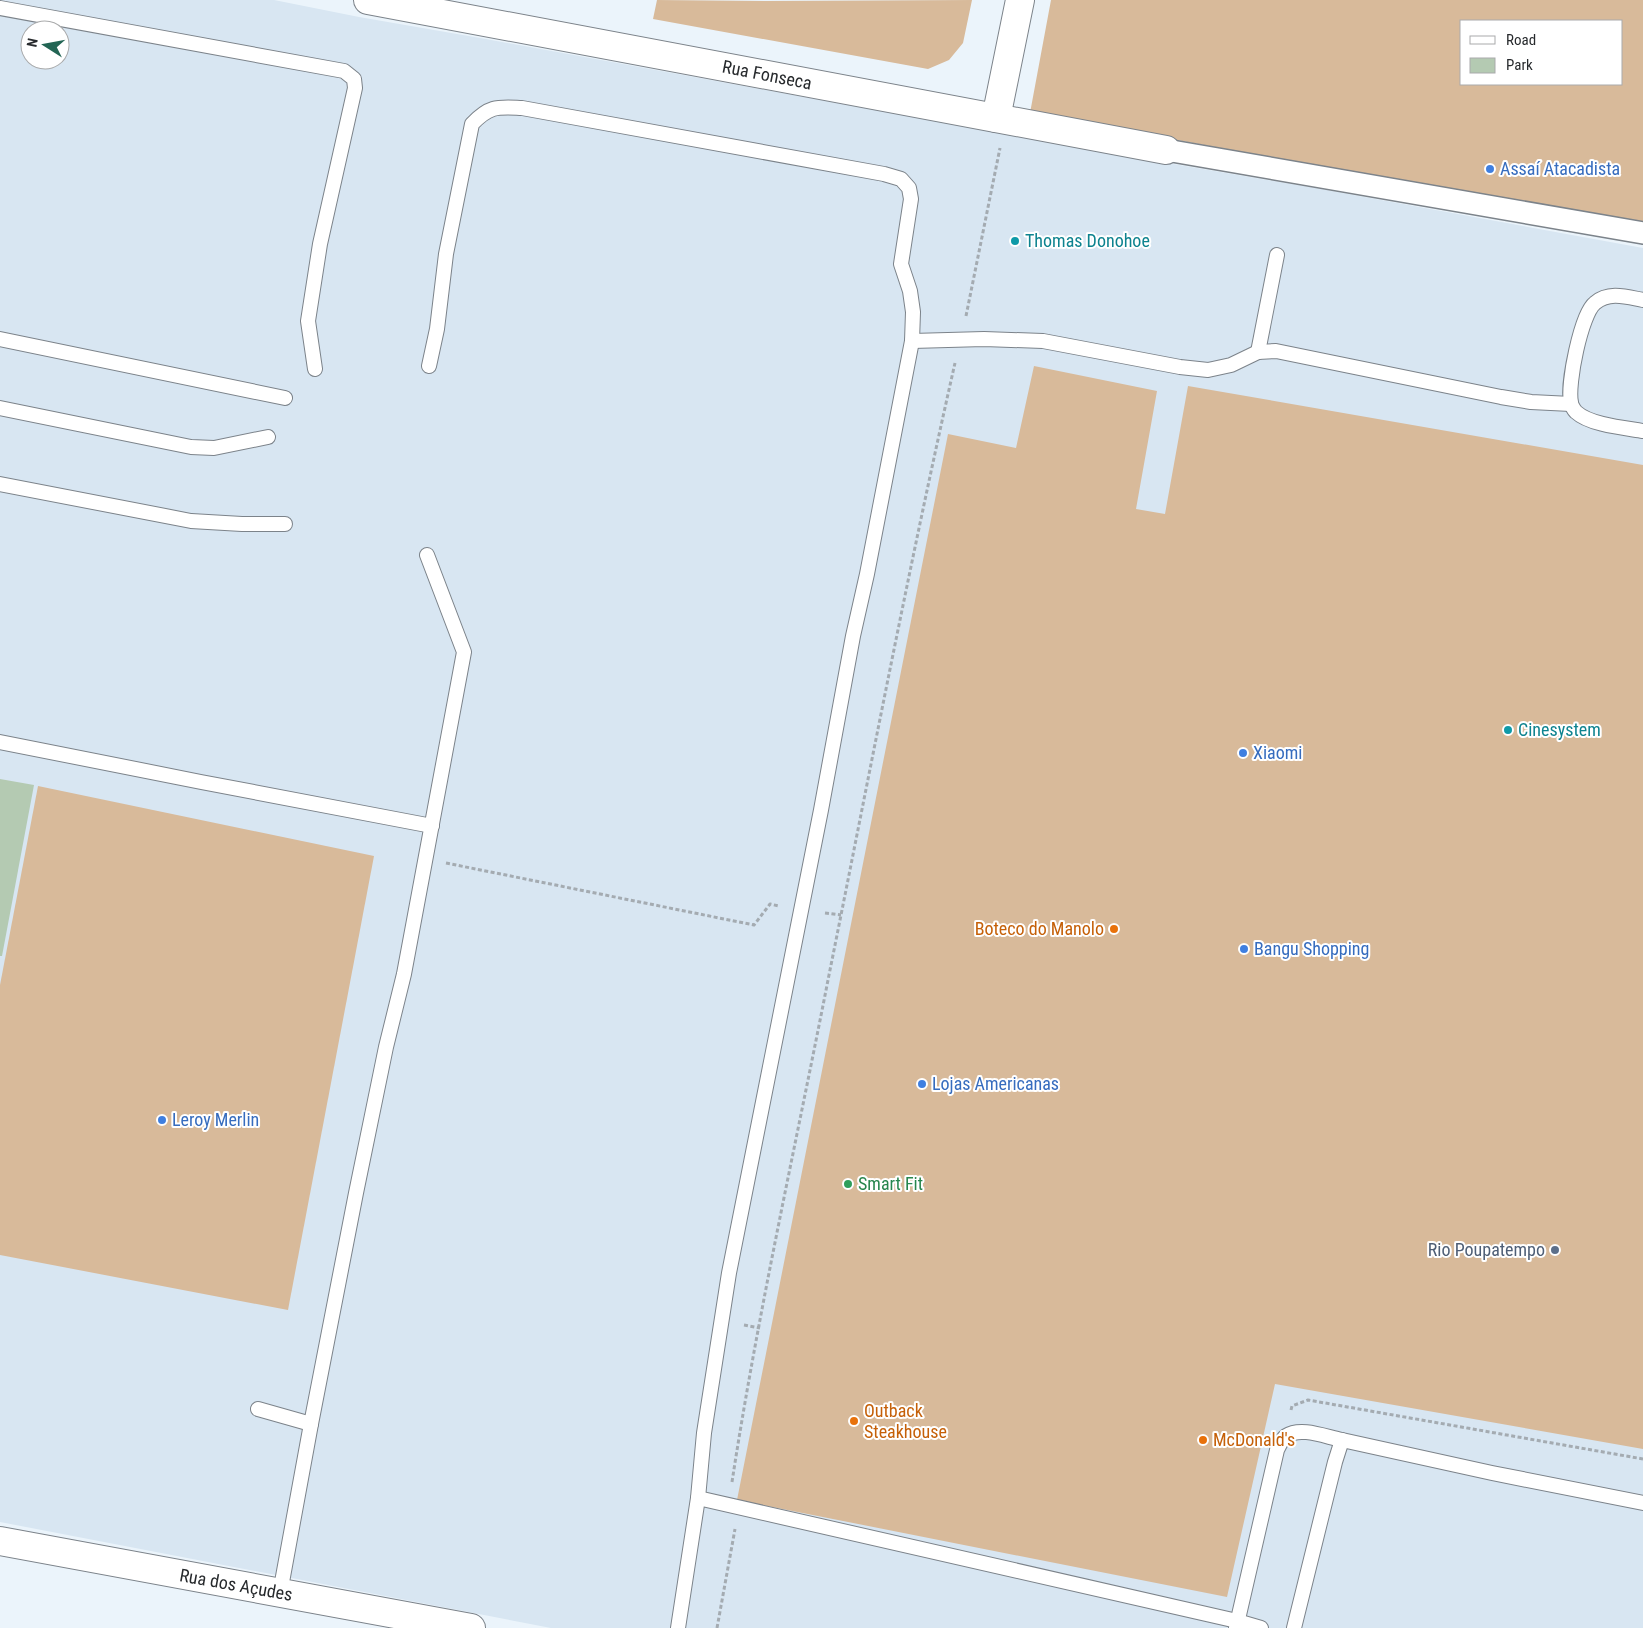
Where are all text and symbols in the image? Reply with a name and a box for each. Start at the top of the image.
north arrow [20,20,70,70]
legend [1460,20,1623,85]
text: Road [1506,31,1536,49]
text: N [24,37,41,48]
street label: Rua Fonseca [721,56,814,93]
text: Park [1506,56,1533,74]
place label: Assaí Atacadista [1500,158,1620,179]
marker: Assaí Atacadista [1484,163,1496,175]
place label: Thomas Donohoe [1025,230,1150,251]
marker: Thomas Donohoe [1009,235,1021,247]
place label: Cinesystem [1518,719,1601,740]
marker: Cinesystem [1502,724,1514,736]
place label: Xiaomi [1253,742,1302,763]
marker: Xiaomi [1237,747,1249,759]
place label: Boteco do Manolo [975,918,1104,939]
marker: Boteco do Manolo [1108,923,1120,935]
place label: Bangu Shopping [1254,938,1369,959]
marker: Bangu Shopping [1238,943,1250,955]
place label: Lojas Americanas [932,1073,1059,1094]
marker: Lojas Americanas [916,1078,928,1090]
place label: Leroy Merlin [172,1109,259,1130]
marker: Leroy Merlin [156,1114,168,1126]
place label: Smart Fit [858,1173,923,1194]
marker: Smart Fit [842,1178,854,1190]
place label: Rio Poupatempo [1428,1239,1545,1260]
marker: Rio Poupatempo [1549,1244,1561,1256]
place label: Outback Steakhouse [864,1400,947,1442]
marker: Outback Steakhouse [848,1415,860,1427]
place label: McDonald's [1213,1429,1295,1450]
marker: McDonald's [1197,1434,1209,1446]
street label: Rua dos Açudes [178,1564,294,1605]

